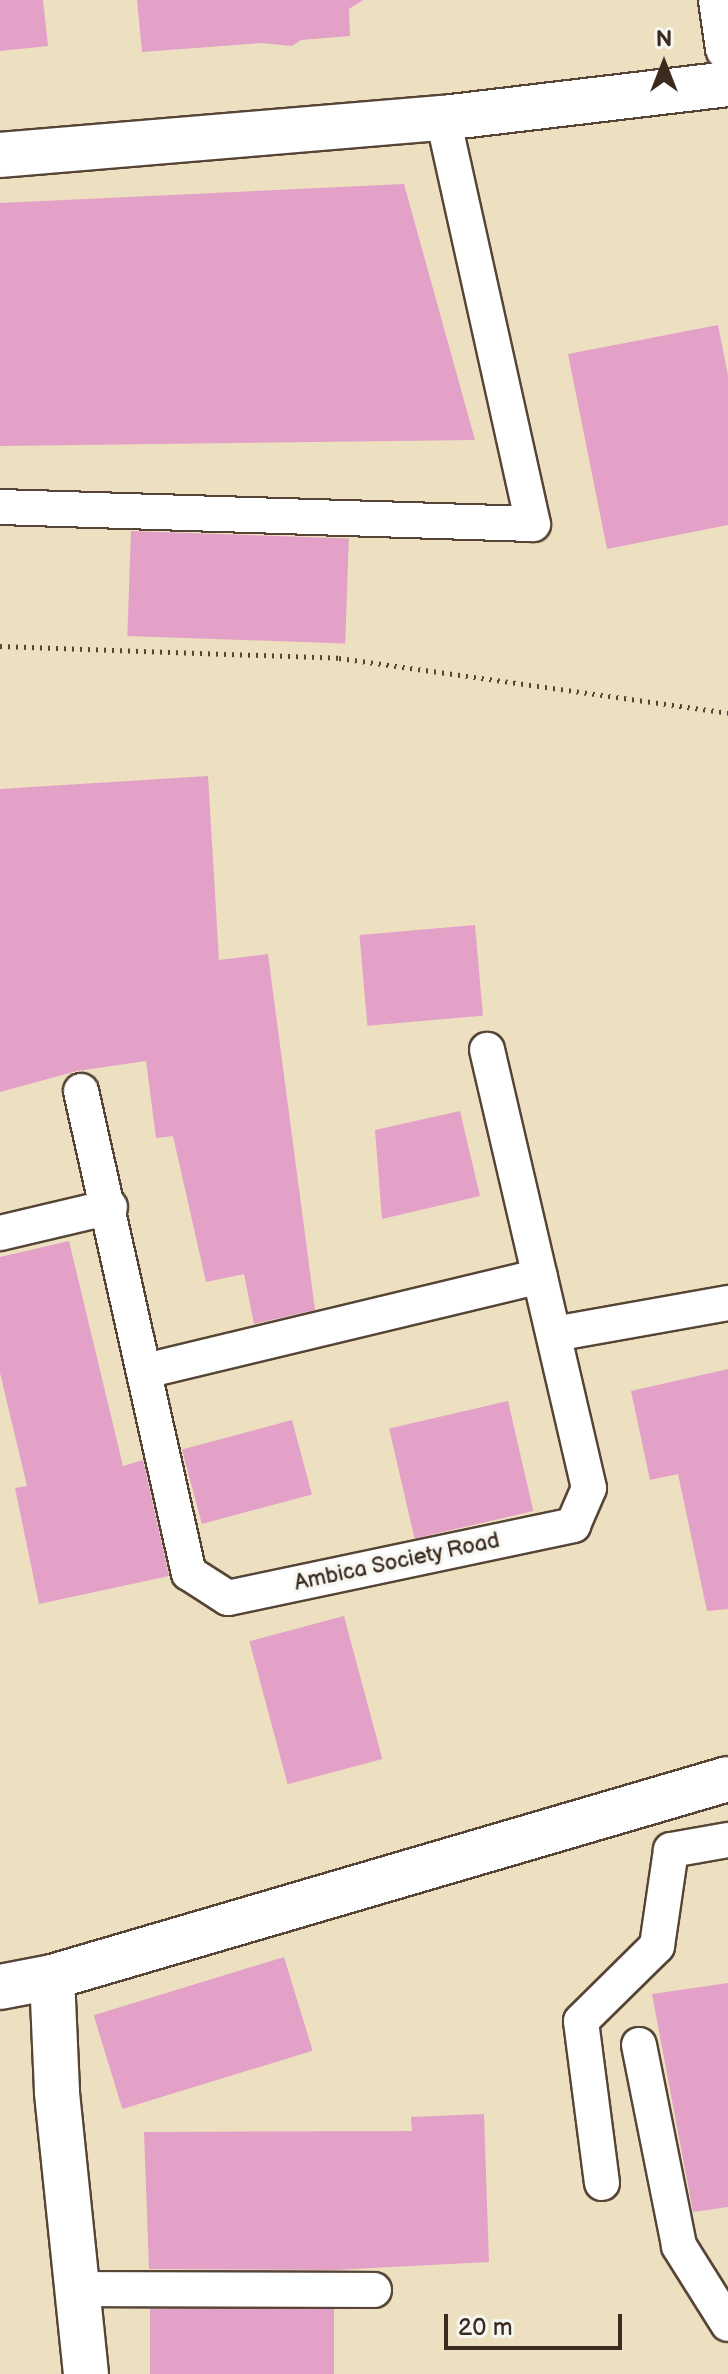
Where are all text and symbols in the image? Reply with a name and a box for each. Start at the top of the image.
north arrow [624,24,704,104]
text: N [656,26,672,53]
street label: Ambica Society Road [291,1527,503,1597]
scale bar [448,2298,626,2348]
text: 20 m [458,2313,513,2342]

